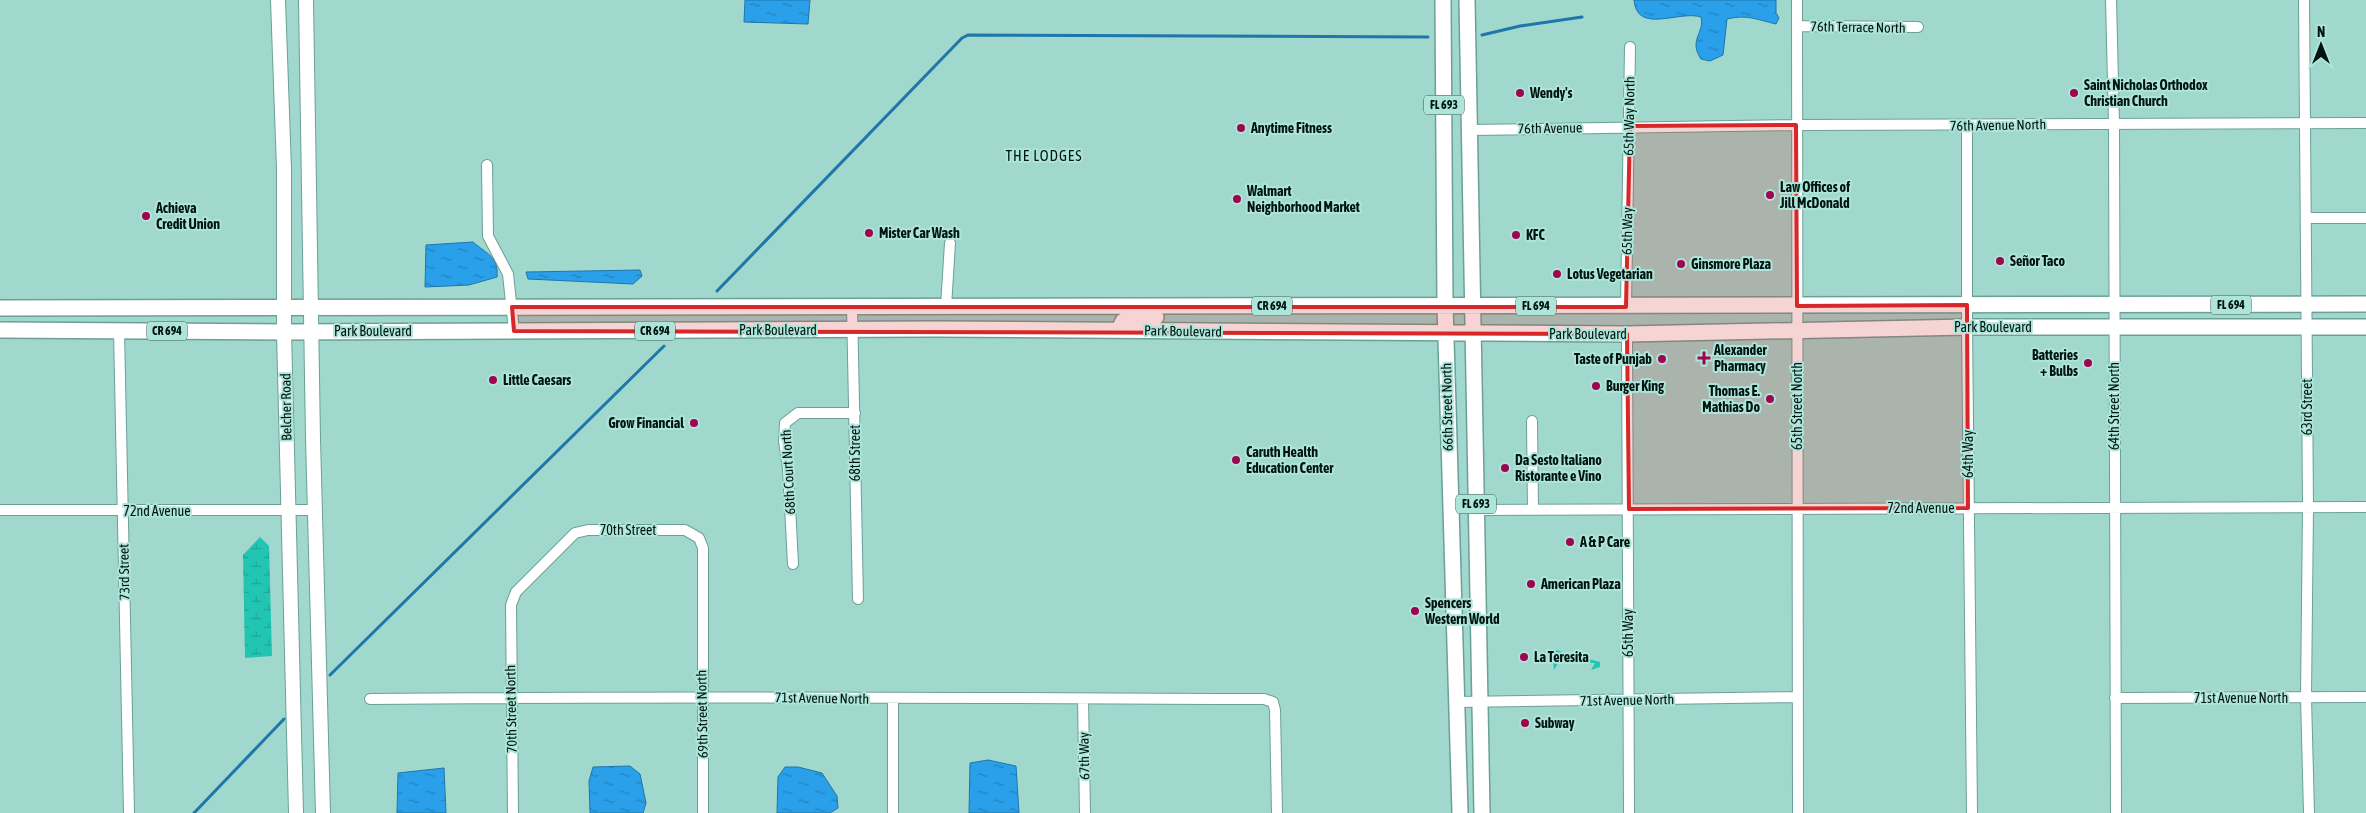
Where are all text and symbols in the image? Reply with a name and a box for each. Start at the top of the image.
street label: 76th Terrace North [1810,18,1906,36]
north arrow [2296,20,2346,70]
text: N [2317,24,2325,40]
street label: 65th Way North [1620,76,1638,156]
place label: Saint Nicholas Orthodox Christian Church [2084,77,2208,109]
place label: Wendy's [1529,85,1573,101]
marker: Wendy's [1514,87,1526,99]
marker: Saint Nicholas Orthodox Christian Church [2068,87,2080,99]
road number: FL 693 [1424,96,1464,114]
street label: 76th Avenue North [1950,116,2046,134]
street label: 76th Avenue [1518,119,1582,137]
place label: Anytime Fitness [1250,120,1332,136]
marker: Anytime Fitness [1235,122,1247,134]
district label: THE LODGES [1005,147,1083,164]
place label: Law Offices of Jill McDonald [1779,179,1850,211]
place label: Walmart Neighborhood Market [1246,183,1360,215]
marker: Law Offices of Jill McDonald [1764,189,1776,201]
marker: Walmart Neighborhood Market [1231,193,1243,205]
place label: Achieva Credit Union [155,200,220,232]
street label: 65th Way [1619,207,1635,255]
marker: Achieva Credit Union [140,210,152,222]
place label: Mister Car Wash [879,225,960,241]
marker: Mister Car Wash [863,227,875,239]
place label: KFC [1526,227,1546,243]
marker: KFC [1510,229,1522,241]
place label: Señor Taco [2010,253,2066,269]
marker: Señor Taco [1994,255,2006,267]
place label: Ginsmore Plaza [1691,256,1772,272]
marker: Ginsmore Plaza [1675,258,1687,270]
place label: Lotus Vegetarian [1567,266,1653,282]
marker: Lotus Vegetarian [1551,268,1563,280]
road number: CR 694 [1252,296,1292,316]
road number: FL 694 [1516,296,1556,316]
road number: FL 694 [2211,296,2251,314]
street label: Park Boulevard [1954,319,2032,335]
road number: CR 694 [147,322,187,341]
road number: CR 694 [635,322,675,341]
street label: Park Boulevard [739,322,817,338]
street label: Park Boulevard [1144,322,1222,340]
street label: Park Boulevard [334,323,412,339]
street label: Park Boulevard [1549,326,1627,342]
place label: Alexander Pharmacy [1713,342,1768,374]
place label: Batteries + Bulbs [2032,347,2078,379]
place label: Taste of Punjab [1574,351,1652,367]
marker: Alexander Pharmacy [1698,352,1710,364]
marker: Taste of Punjab [1656,353,1668,365]
marker: Batteries + Bulbs [2082,357,2094,369]
street label: 65th Street North [1789,362,1805,450]
street label: 64th Street North [2106,362,2122,450]
street label: 66th Street North [1438,363,1456,451]
place label: Little Caesars [503,372,571,388]
street label: Belcher Road [277,373,295,441]
marker: Little Caesars [487,374,499,386]
place label: Burger King [1606,378,1665,394]
street label: 63rd Street [2299,379,2315,435]
marker: Burger King [1590,380,1602,392]
place label: Thomas E. Mathias Do [1702,383,1760,415]
marker: Thomas E. Mathias Do [1764,393,1776,405]
place label: Grow Financial [608,415,684,431]
marker: Grow Financial [688,417,700,429]
street label: 68th Street [847,425,863,481]
street label: 68th Court North [778,429,798,515]
street label: 64th Way [1960,430,1976,478]
place label: Caruth Health Education Center [1246,444,1334,476]
place label: Da Sesto Italiano Ristorante e Vino [1515,452,1602,484]
marker: Caruth Health Education Center [1230,454,1242,466]
marker: Da Sesto Italiano Ristorante e Vino [1499,462,1511,474]
road number: FL 693 [1456,494,1496,514]
street label: 72nd Avenue [1887,500,1955,516]
street label: 72nd Avenue [123,503,191,519]
street label: 70th Street [600,522,656,538]
place label: A & P Care [1579,534,1630,550]
marker: A & P Care [1564,536,1576,548]
street label: 73rd Street [116,544,132,600]
place label: American Plaza [1540,576,1621,592]
marker: American Plaza [1525,578,1537,590]
place label: Spencers Western World [1424,595,1500,627]
marker: Spencers Western World [1409,605,1421,617]
street label: 65th Way [1620,609,1636,657]
place label: La Teresita [1534,649,1589,665]
marker: La Teresita [1518,651,1530,663]
street label: 70th Street North [502,665,520,753]
street label: 69th Street North [693,670,711,758]
street label: 71st Avenue North [775,689,869,707]
street label: 71st Avenue North [2194,690,2288,706]
street label: 71st Avenue North [1580,691,1674,709]
place label: Subway [1535,715,1575,731]
marker: Subway [1519,717,1531,729]
street label: 67th Way [1076,732,1092,780]

